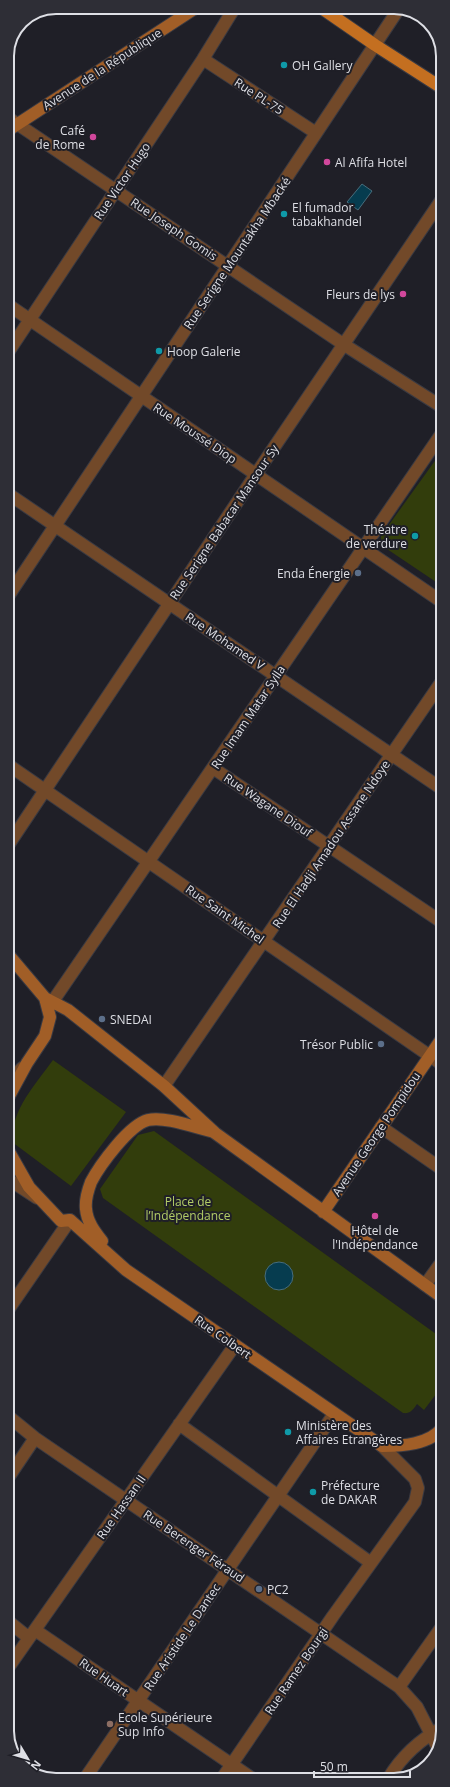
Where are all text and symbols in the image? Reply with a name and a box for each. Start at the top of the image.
street label: Avenue de la République [39,24,165,114]
place label: OH Gallery [292,57,353,74]
marker: OH Gallery [279,60,289,70]
street label: Rue PL-75 [231,74,287,118]
place label: Café de Rome [35,122,85,153]
marker: Café de Rome [88,132,98,142]
street label: Rue Victor Hugo [90,139,154,223]
place label: Al Afifa Hotel [335,154,407,171]
marker: Al Afifa Hotel [322,157,332,167]
street label: Rue Serigne Mountakha Mbacké [180,173,295,333]
street label: Rue Joseph Gomis [127,194,221,264]
place label: El fumador tabakhandel [292,199,362,230]
marker: El fumador tabakhandel [279,209,289,219]
place label: Fleurs de lys [326,286,395,303]
marker: Fleurs de lys [398,289,408,299]
place label: Hoop Galerie [167,343,241,360]
marker: Hoop Galerie [154,346,164,356]
street label: Rue Moussé Diop [150,399,240,467]
street label: Rue Serigne Babacar Mansour Sy [165,440,283,603]
place label: Théatre de verdure [346,521,407,552]
marker: Théatre de verdure [410,531,420,541]
place label: Enda Énergie [277,565,350,582]
marker: Enda Énergie [353,568,363,578]
street label: Rue Mohamed V [182,608,269,674]
street label: Rue Imam Matar Sylla [207,662,289,772]
street label: Rue El Hadji Amadou Assane Ndoye [268,756,394,931]
street label: Rue Wagane Diouf [220,769,316,841]
street label: Rue Saint Michel [182,881,268,947]
place label: SNEDAI [110,1011,152,1028]
marker: SNEDAI [97,1014,107,1024]
place label: Trésor Public [300,1036,373,1053]
marker: Trésor Public [376,1039,386,1049]
street label: Avenue George Pompidou [328,1068,424,1200]
park label: Place de l’Indépendance [145,1193,231,1224]
marker: Hôtel de l'Indépendance [370,1211,380,1221]
place label: Hôtel de l'Indépendance [332,1222,418,1253]
street label: Rue Colbert [191,1311,255,1363]
place label: Ministère des Affaires Etrangères [296,1417,403,1448]
marker: Ministère des Affaires Etrangères [283,1427,293,1437]
street label: Rue Hassan ll [93,1471,149,1543]
place label: Préfecture de DAKAR [321,1477,380,1508]
marker: Préfecture de DAKAR [308,1487,318,1497]
street label: Rue Berenger Féraud [140,1506,248,1586]
street label: Rue Aristide Le Dantec [140,1580,224,1694]
place label: PC2 [267,1581,289,1598]
marker: PC2 [254,1584,264,1594]
street label: Rue Ramez Bourgi [260,1624,332,1718]
street label: Rue Huart [76,1654,132,1700]
place label: Ecole Supérieure Sup Info [118,1709,212,1740]
marker: Ecole Supérieure Sup Info [105,1719,115,1729]
north arrow [8,1739,48,1779]
scale bar [314,1753,410,1779]
text: N [28,1757,45,1774]
text: 50 m [320,1758,348,1775]

